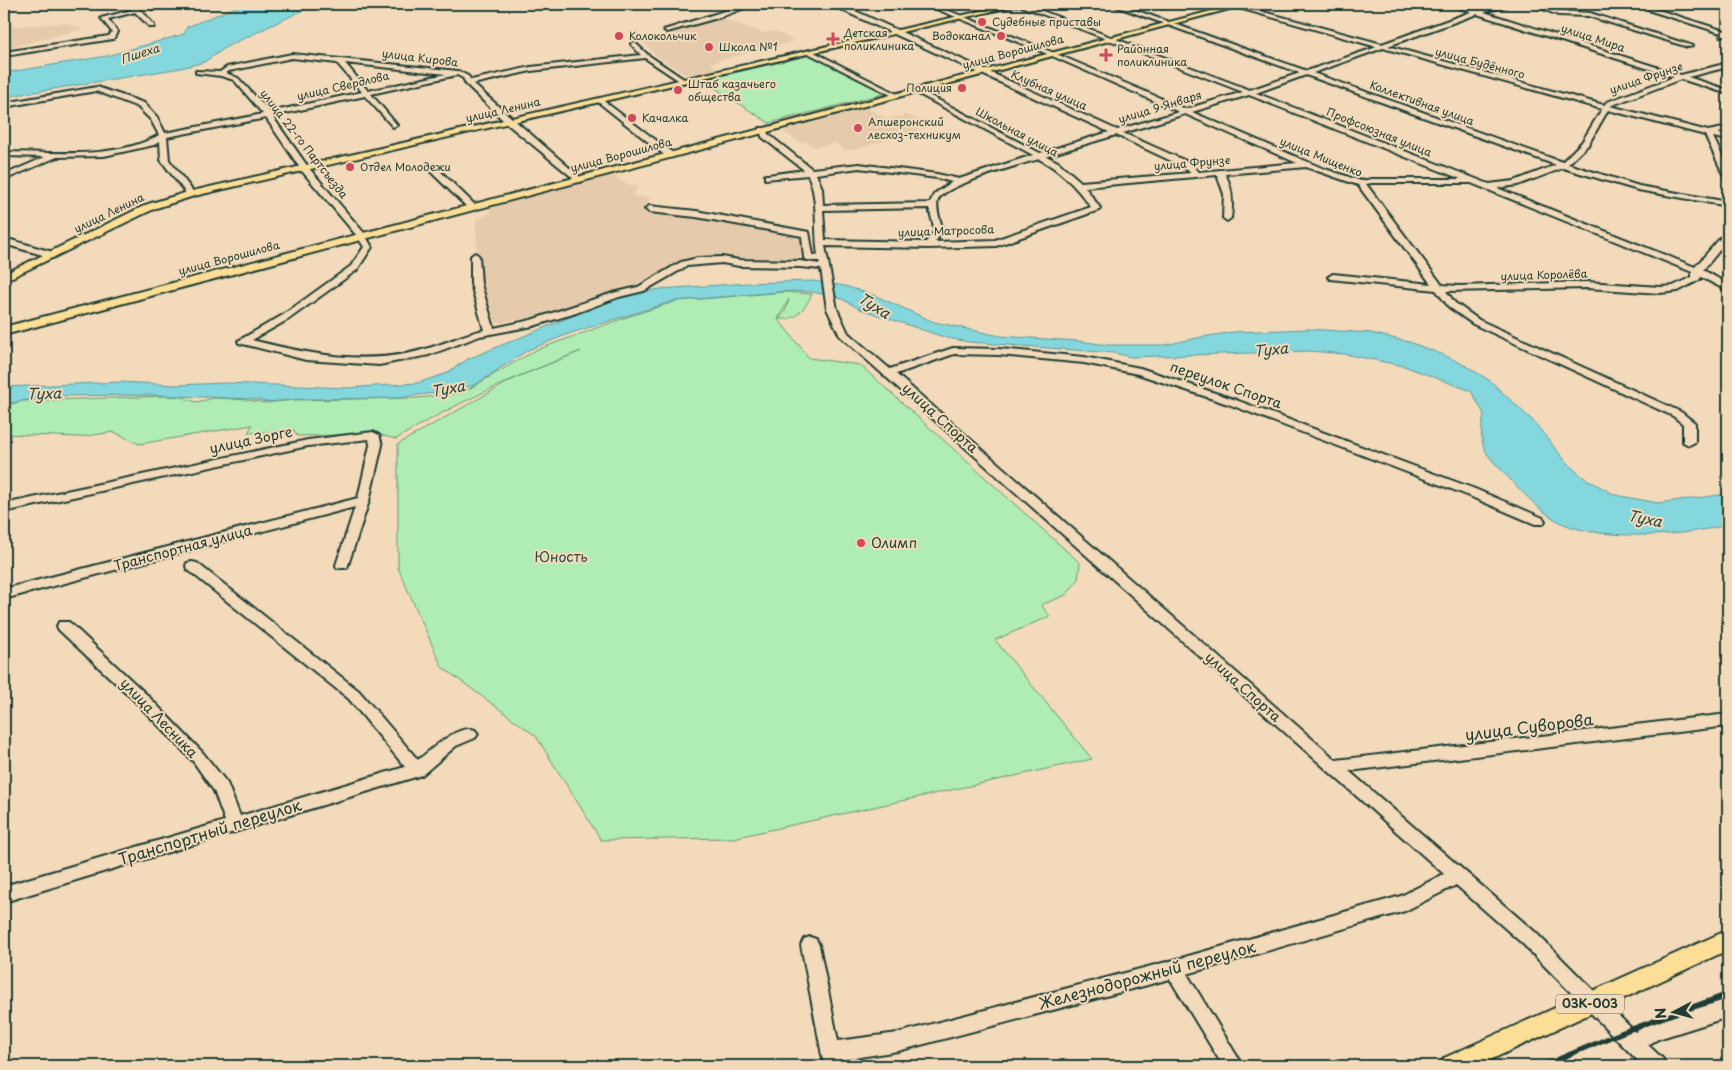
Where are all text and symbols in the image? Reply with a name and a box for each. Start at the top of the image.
place label: Судебные приставы [992,13,1101,30]
marker: Судебные приставы [976,16,988,28]
street label: улица Мира [1559,19,1627,56]
place label: Детская поликлиника [843,24,914,54]
place label: Колокольчик [629,27,697,44]
place label: Водоканал [932,27,991,44]
marker: Колокольчик [613,30,625,42]
street label: улица Ворошилова [960,30,1066,73]
marker: Водоканал [995,30,1007,42]
marker: Детская поликлиника [826,32,840,46]
water label: Пшеха [118,38,162,68]
place label: Школа №1 [719,38,778,55]
place label: Районная поликлиника [1117,40,1187,70]
marker: Школа №1 [703,41,715,53]
street label: улица Будённого [1433,42,1527,83]
street label: улица Кирова [381,44,459,71]
marker: Районная поликлиника [1099,48,1113,62]
street label: улица Фрунзе [1607,57,1685,98]
street label: Клубная улица [1008,65,1090,114]
street label: улица Свердлова [295,67,391,104]
place label: Штаб казачьего общества [688,75,776,105]
street label: Коллективная улица [1368,76,1477,129]
place label: Полиция [906,79,952,96]
marker: Полиция [956,82,968,94]
marker: Штаб казачьего общества [672,84,684,96]
street label: улица 22-го Партсъезда [256,85,353,202]
street label: улица 9 Января [1116,86,1204,127]
street label: улица Ленина [464,93,542,126]
street label: Школьная улица [973,103,1062,161]
street label: Профсоюзная улица [1324,103,1435,160]
place label: Качалка [642,109,689,126]
marker: Качалка [626,112,638,124]
place label: Апшеронский лесхоз-техникум [867,113,961,143]
marker: Апшеронский лесхоз-техникум [852,122,864,134]
street label: улица Мищенко [1277,132,1365,181]
street label: улица Ворошилова [568,133,674,176]
street label: улица Фрунзе [1153,151,1231,174]
place label: Отдел Молодежи [360,158,451,175]
marker: Отдел Молодежи [344,161,356,173]
street label: улица Ленина [71,188,147,237]
street label: улица Матросова [898,220,995,241]
street label: улица Ворошилова [176,236,282,279]
street label: улица Королёва [1500,264,1588,285]
water label: Туха [854,286,896,324]
water label: Туха [1252,335,1290,362]
street label: переулок Спорта [1167,356,1285,414]
water label: Туха [429,373,468,402]
street label: улица Спорта [898,378,983,458]
water label: Туха [27,381,62,404]
street label: улица Зорге [208,420,295,459]
water label: Туха [1626,503,1665,533]
street label: Транспортная улица [111,519,254,576]
place label: Олимп [871,532,917,553]
marker: Олимп [855,537,867,549]
park label: Юность [534,546,588,567]
street label: улица Спорта [1201,647,1286,727]
street label: улица Лесника [116,673,203,762]
street label: улица Суворова [1463,706,1594,746]
street label: Транспортный переулок [115,792,305,870]
street label: Железнодорожный переулок [1035,933,1259,1015]
north arrow [1650,988,1700,1038]
road number: 03К-003 [1556,994,1624,1014]
text: N [1650,1007,1672,1020]

